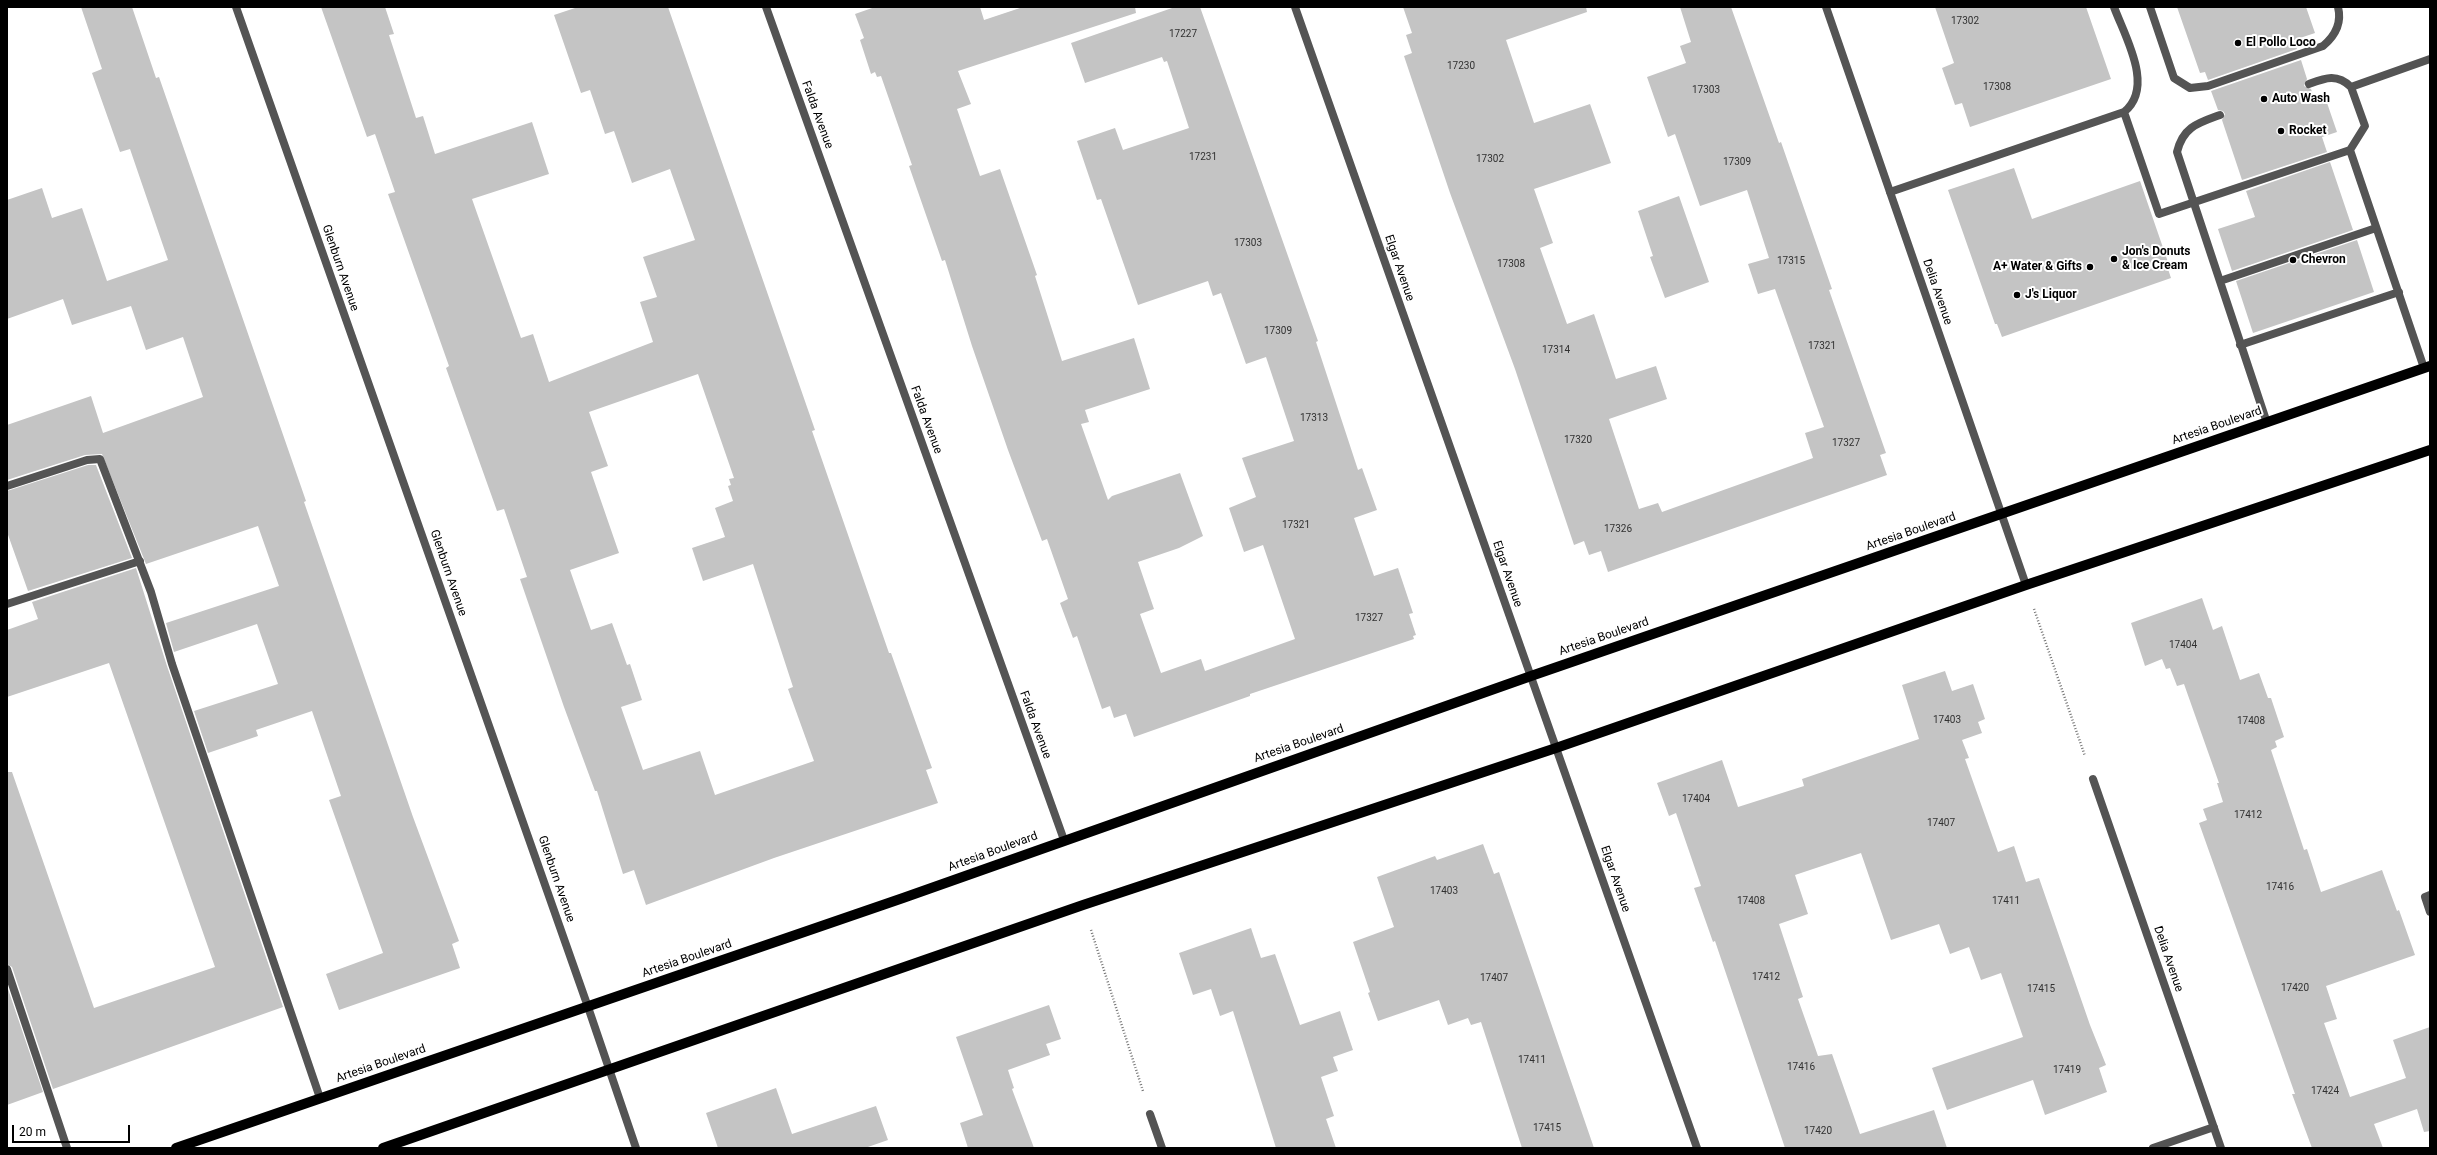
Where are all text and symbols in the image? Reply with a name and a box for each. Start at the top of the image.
house number: 17302 [1951,15,1979,27]
house number: 17227 [1169,28,1197,40]
place label: El Pollo Loco [2246,36,2316,50]
marker: El Pollo Loco [2233,38,2243,48]
house number: 17230 [1447,60,1475,72]
street label: Falda Avenue [798,79,836,151]
house number: 17308 [1983,81,2011,93]
house number: 17303 [1692,84,1720,96]
place label: Auto Wash [2272,92,2330,106]
marker: Auto Wash [2259,94,2269,104]
place label: Rocket [2289,124,2327,138]
marker: Rocket [2276,126,2286,136]
house number: 17231 [1189,151,1217,163]
house number: 17302 [1476,153,1504,165]
house number: 17309 [1723,156,1751,168]
street label: Glenburn Avenue [318,223,362,313]
street label: Elgar Avenue [1381,233,1417,303]
house number: 17303 [1234,237,1262,249]
place label: Jon's Donuts & Ice Cream [2122,245,2190,273]
place label: Chevron [2301,253,2346,267]
marker: Jon's Donuts & Ice Cream [2109,254,2119,264]
house number: 17315 [1777,255,1805,267]
marker: Chevron [2288,255,2298,265]
street label: Delia Avenue [1919,257,1955,327]
house number: 17308 [1497,258,1525,270]
place label: A+ Water & Gifts [1993,260,2082,274]
marker: A+ Water & Gifts [2085,262,2095,272]
place label: J's Liquor [2025,288,2077,302]
marker: J's Liquor [2012,290,2022,300]
house number: 17309 [1264,325,1292,337]
house number: 17321 [1808,340,1836,352]
house number: 17314 [1542,344,1570,356]
street label: Falda Avenue [907,384,945,456]
street label: Artesia Boulevard [2170,404,2264,448]
house number: 17313 [1300,412,1328,424]
house number: 17320 [1564,434,1592,446]
house number: 17327 [1832,437,1860,449]
street label: Artesia Boulevard [1864,510,1958,554]
house number: 17321 [1282,519,1310,531]
house number: 17326 [1604,523,1632,535]
street label: Glenburn Avenue [426,528,470,618]
street label: Elgar Avenue [1489,539,1525,609]
house number: 17327 [1355,612,1383,624]
street label: Artesia Boulevard [1557,615,1651,659]
house number: 17404 [2169,639,2197,651]
street label: Falda Avenue [1016,689,1054,761]
house number: 17403 [1933,714,1961,726]
house number: 17408 [2237,715,2265,727]
street label: Artesia Boulevard [1252,722,1346,766]
house number: 17404 [1682,793,1710,805]
house number: 17412 [2234,809,2262,821]
house number: 17407 [1927,817,1955,829]
street label: Artesia Boulevard [946,829,1040,875]
street label: Glenburn Avenue [534,834,578,924]
street label: Elgar Avenue [1597,844,1633,914]
house number: 17416 [2266,881,2294,893]
house number: 17403 [1430,885,1458,897]
house number: 17408 [1737,895,1765,907]
house number: 17411 [1992,895,2020,907]
street label: Delia Avenue [2150,924,2186,994]
street label: Artesia Boulevard [640,937,734,981]
house number: 17412 [1752,971,1780,983]
house number: 17407 [1480,972,1508,984]
house number: 17420 [2281,982,2309,994]
house number: 17415 [2027,983,2055,995]
street label: Artesia Boulevard [334,1042,428,1086]
house number: 17411 [1518,1054,1546,1066]
house number: 17416 [1787,1061,1815,1073]
house number: 17419 [2053,1064,2081,1076]
house number: 17424 [2311,1085,2339,1097]
scale bar [14,1117,132,1143]
house number: 17415 [1533,1122,1561,1134]
text: 20 m [19,1125,46,1139]
house number: 17420 [1804,1125,1832,1137]

